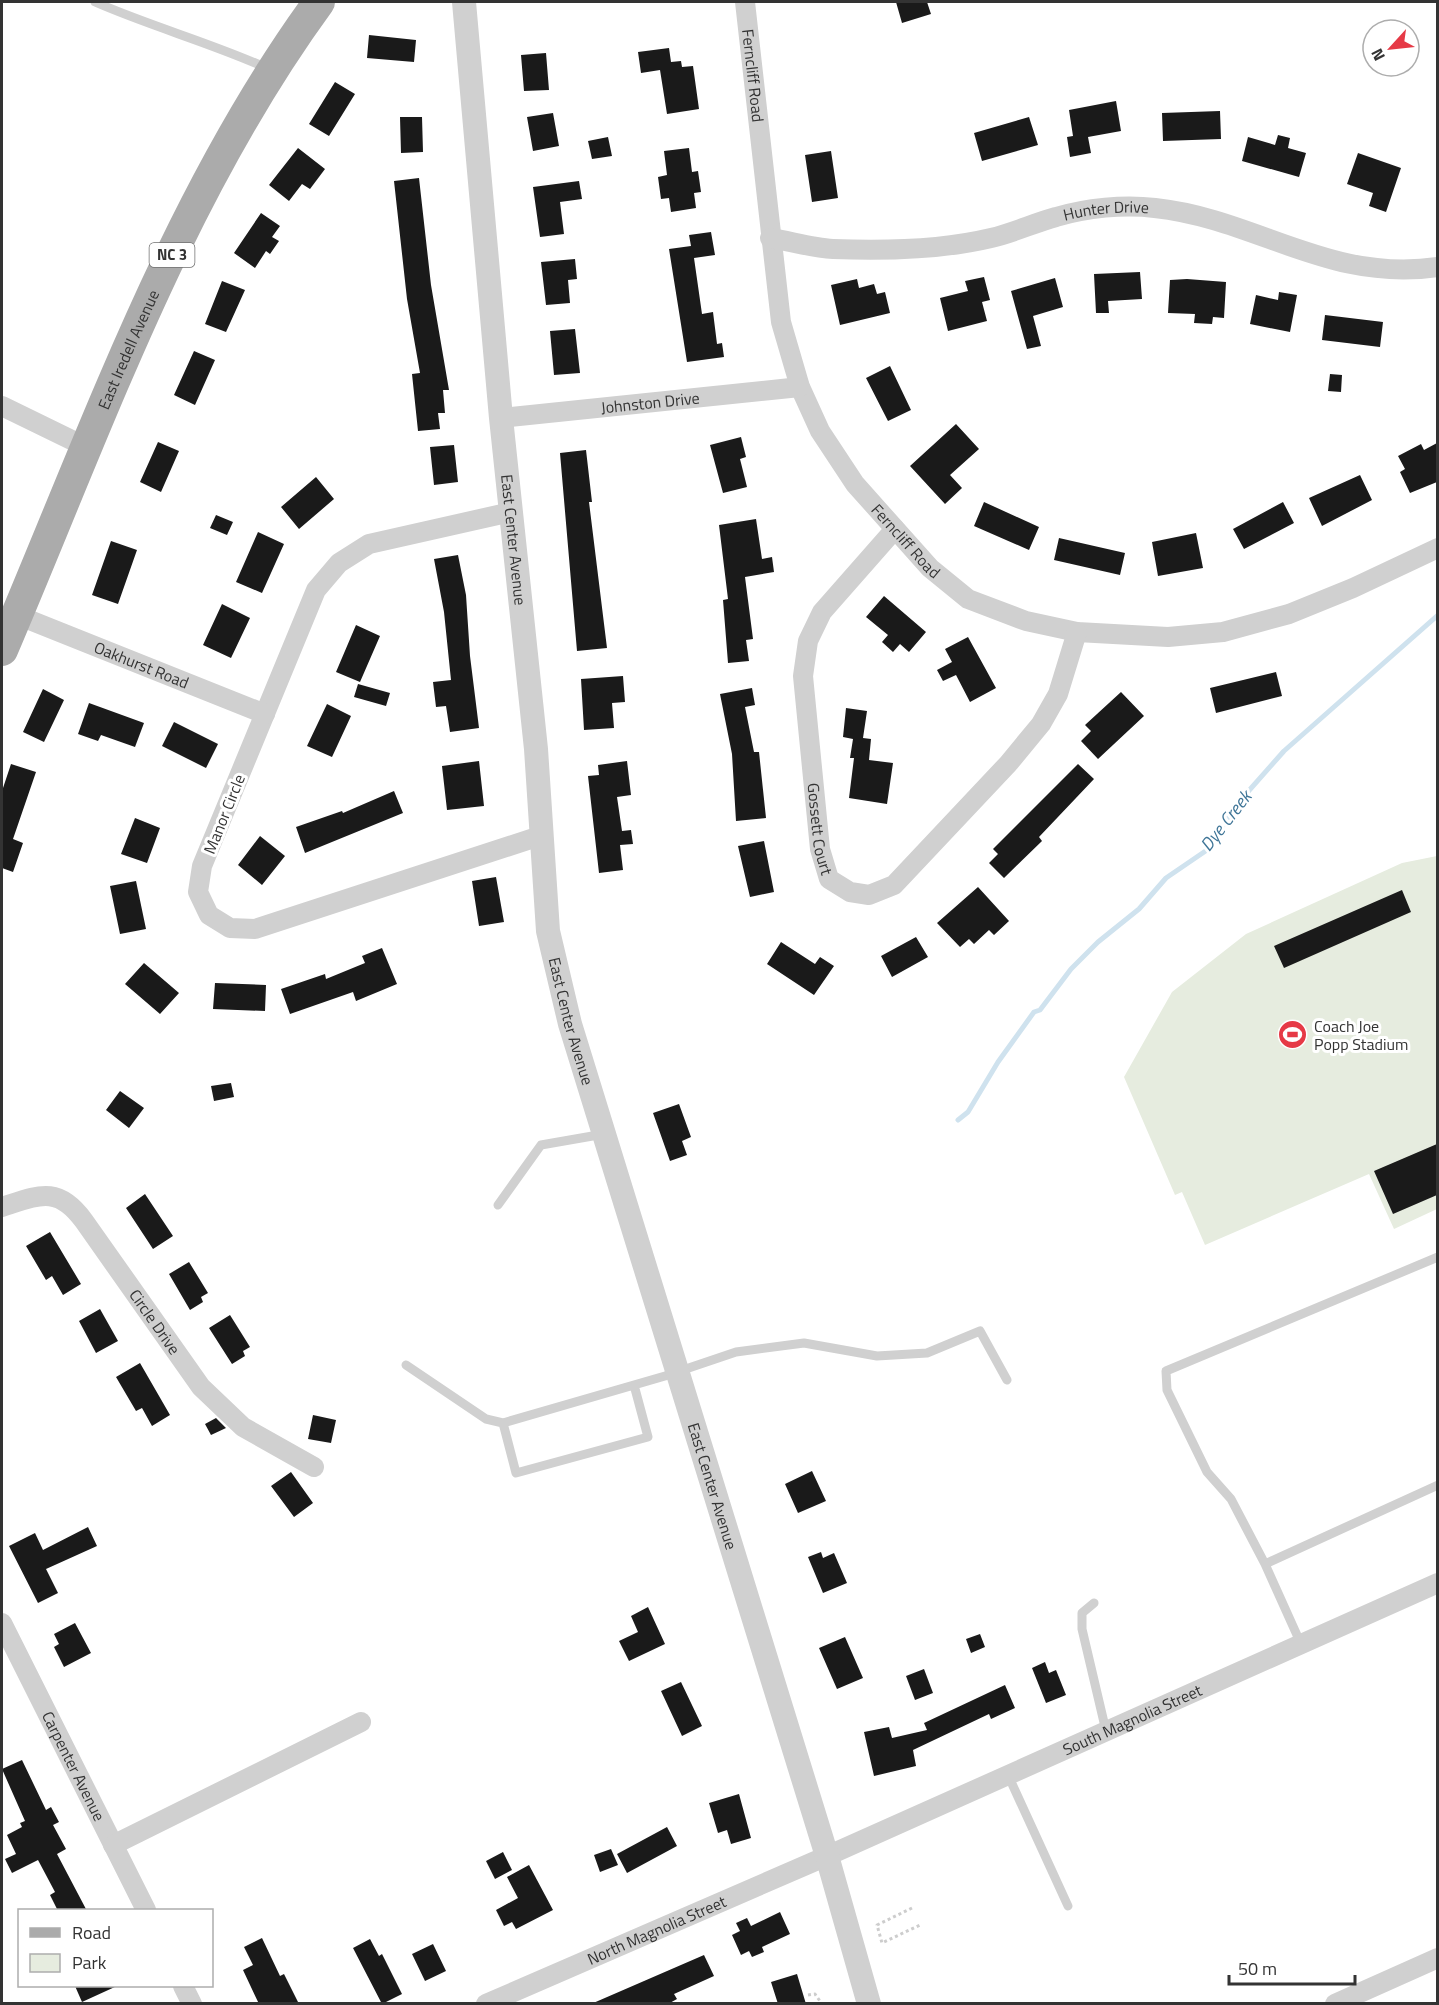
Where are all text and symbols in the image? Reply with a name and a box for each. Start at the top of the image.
north arrow [1361,18,1421,78]
street label: Ferncliff Road [736,28,770,123]
text: N [1364,44,1391,65]
street label: Hunter Drive [1061,194,1150,227]
road number: NC 3 [150,243,195,267]
street label: East Iredell Avenue [91,286,165,413]
street label: Johnston Drive [600,385,701,420]
street label: East Center Avenue [495,473,533,606]
street label: Ferncliff Road [866,498,946,584]
street label: Oakhurst Road [90,635,192,694]
street label: Manor Circle [197,771,251,857]
street label: Gossett Court [802,782,839,878]
water label: Dye Creek [1193,783,1259,857]
street label: East Center Avenue [543,955,600,1088]
place label: Coach Joe Popp Stadium [1314,1014,1408,1056]
sports icon: Coach Joe Popp Stadium [1277,1019,1309,1051]
street label: Circle Drive [124,1284,186,1359]
street label: East Center Avenue [682,1420,744,1552]
street label: South Magnolia Street [1059,1678,1206,1761]
street label: Carpenter Avenue [36,1707,111,1825]
street label: North Magnolia Street [583,1889,730,1971]
legend [18,1909,213,1987]
text: Road [72,1919,111,1946]
scale bar [1229,1948,1355,1986]
text: Park [72,1949,107,1976]
text: 50 m [1238,1955,1277,1982]

